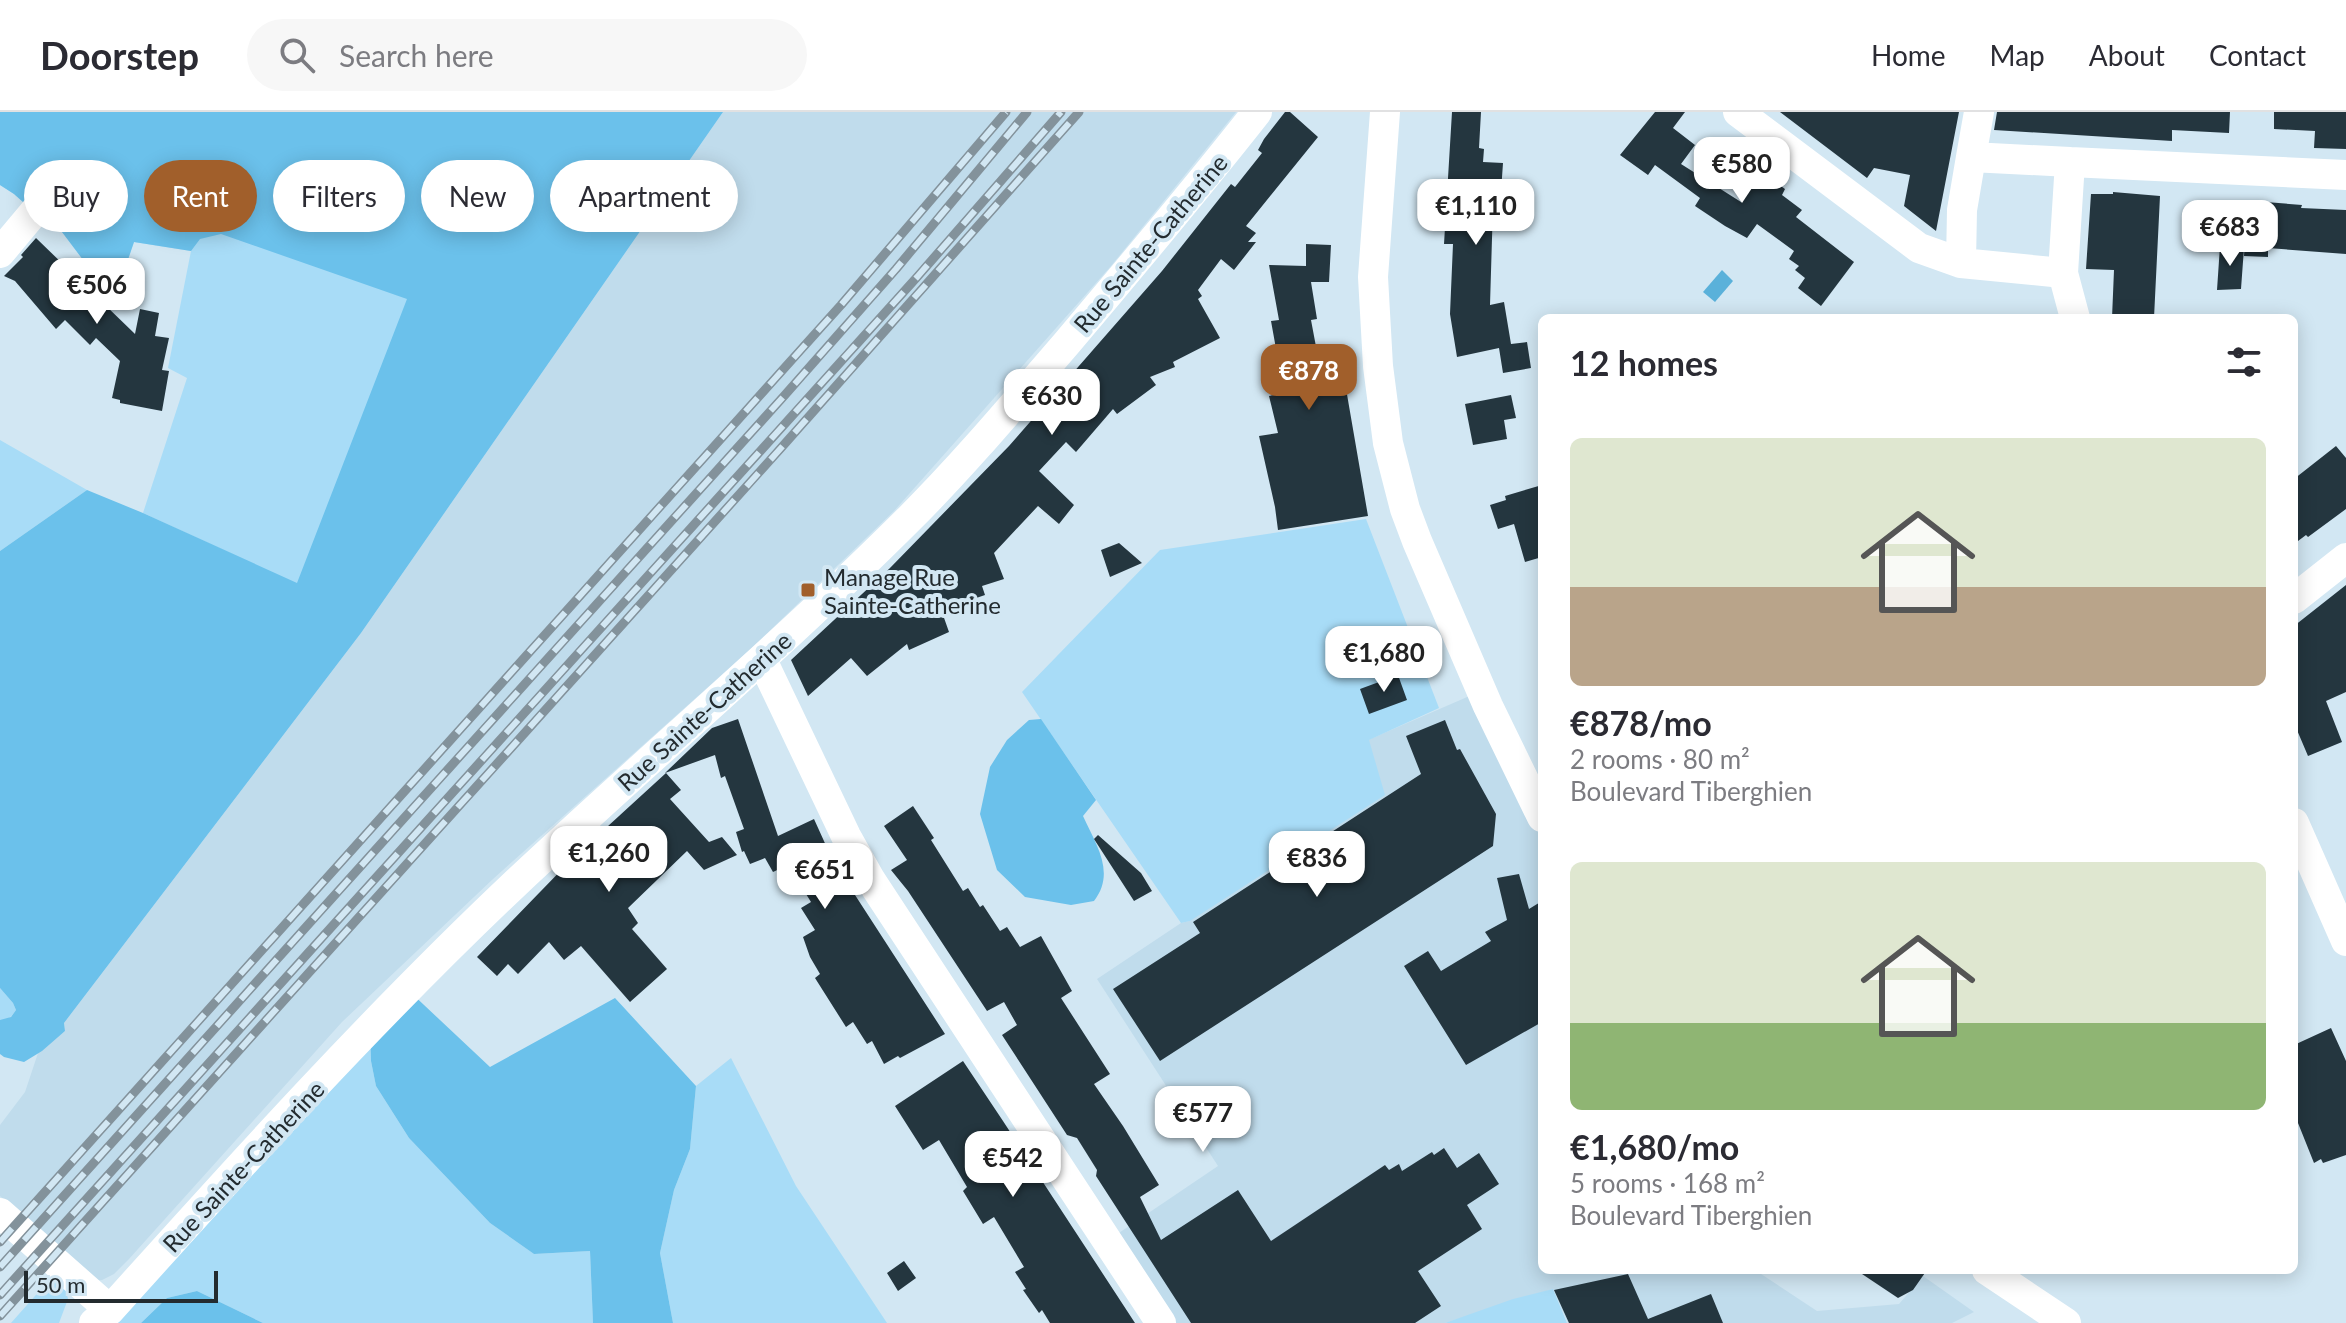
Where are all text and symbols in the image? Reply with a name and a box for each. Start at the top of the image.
search box [247,19,807,91]
text: Doorstep [40,32,199,78]
icon: search [275,33,319,77]
text: Search here [339,37,494,73]
text: Home [1871,38,1946,72]
text: Map [1990,38,2045,72]
text: About [2089,38,2165,72]
text: Contact [2209,38,2306,72]
pin: €580 [1695,137,1789,205]
text: €580 [1712,147,1772,179]
street label: Rue Sainte-Catherine [1067,148,1233,338]
chip: Buy [24,160,128,232]
chip: Rent [144,160,257,232]
chip: Filters [273,160,405,232]
chip: New [421,160,534,232]
chip: Apartment [550,160,738,232]
pin: €1,110 [1411,179,1541,247]
text: €1,110 [1435,189,1517,221]
pin: €683 [2183,200,2277,268]
text: €683 [2200,210,2260,242]
pin: €506 [50,258,144,326]
text: €506 [67,268,127,300]
icon: filters [2222,340,2266,384]
text: 12 homes [1570,342,1718,383]
pin: €878 [1262,344,1356,412]
text: €878 [1279,354,1339,386]
pin: €630 [1005,369,1099,437]
text: €630 [1022,379,1082,411]
icon: home [1846,490,1990,634]
place label: Manage Rue Sainte-Catherine [824,562,1001,619]
marker: Manage Rue Sainte-Catherine [799,581,817,599]
street label: Rue Sainte-Catherine [611,625,797,797]
pin: €1,680 [1319,626,1449,694]
text: €1,680 [1343,636,1425,668]
text: €878/mo [1570,702,1712,743]
text: 2 rooms · 80 m² [1570,743,1750,775]
text: Boulevard Tiberghien [1570,775,1812,807]
pin: €1,260 [544,826,674,894]
pin: €836 [1270,831,1364,899]
text: €1,260 [568,836,650,868]
text: €836 [1287,841,1347,873]
pin: €651 [778,843,872,911]
text: €651 [795,853,855,885]
icon: home [1846,914,1990,1058]
street label: Rue Sainte-Catherine [156,1074,330,1258]
pin: €577 [1156,1086,1250,1154]
text: €577 [1173,1096,1233,1128]
text: €1,680/mo [1570,1126,1739,1167]
pin: €542 [966,1131,1060,1199]
text: €542 [983,1141,1043,1173]
text: 5 rooms · 168 m² [1570,1167,1765,1199]
text: Boulevard Tiberghien [1570,1199,1812,1231]
scale bar [24,1267,218,1303]
text: 50 m [36,1271,85,1298]

